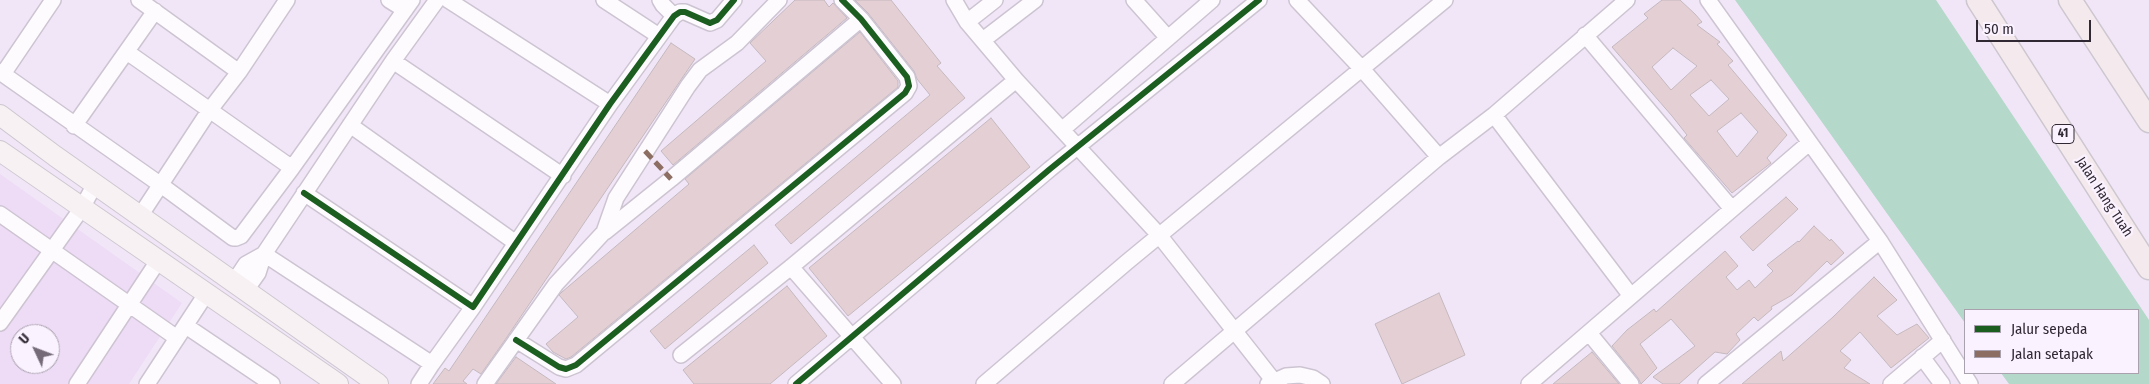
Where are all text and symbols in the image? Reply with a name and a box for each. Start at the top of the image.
scale bar [1979,10,2094,42]
text: 50 m [1984,20,2014,38]
road number: 41 [2052,125,2074,144]
street label: Jalan Hang Tuah [2072,154,2136,240]
legend [1964,309,2139,374]
text: Jalur sepeda [2011,320,2087,338]
north arrow [10,324,60,374]
text: U [15,330,33,348]
text: Jalan setapak [2011,345,2093,363]

